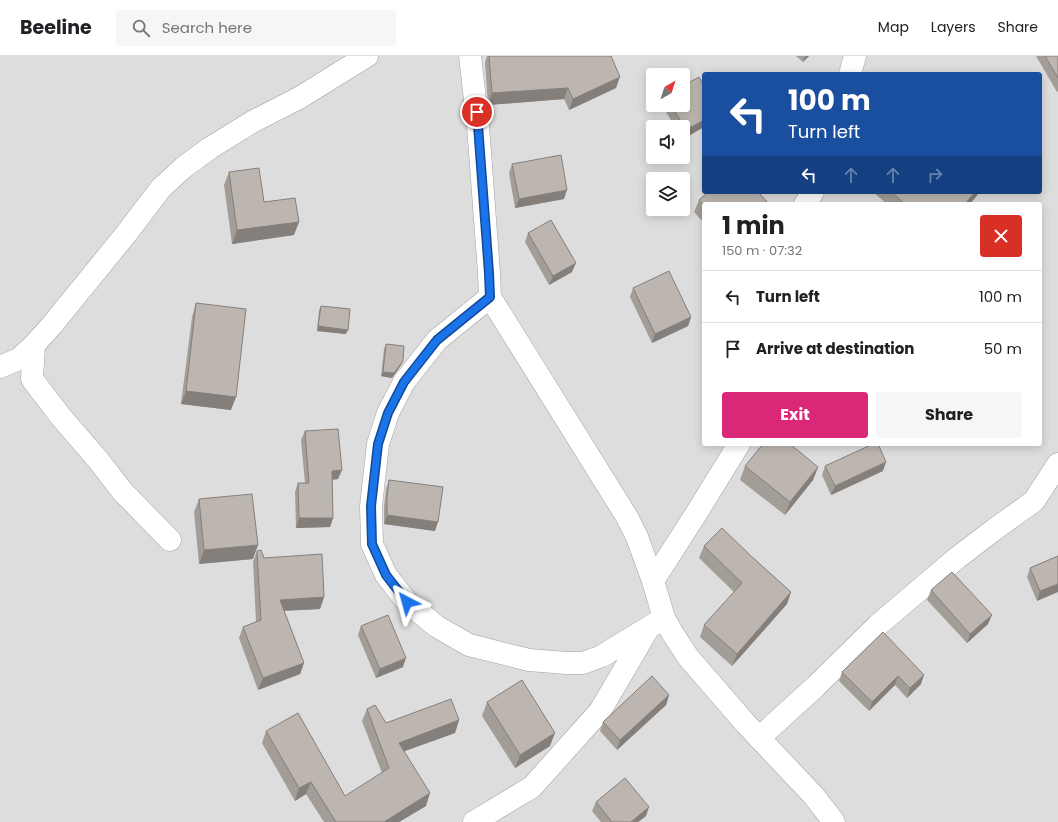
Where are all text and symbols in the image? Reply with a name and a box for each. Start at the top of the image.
search box [116,10,396,46]
text: Beeline [20,14,92,41]
icon: search [130,17,152,39]
text: Search here [162,17,252,38]
text: Map [878,17,909,37]
text: Layers [931,17,975,37]
text: Share [997,17,1038,37]
north arrow [646,68,690,112]
map controls [646,68,690,216]
text: 100 m [788,81,871,120]
icon: left [722,88,774,140]
pin [460,95,494,129]
icon: arrive [466,101,488,123]
text: Turn left [788,119,860,144]
button: sound [646,120,690,164]
icon: left [798,164,820,186]
icon: ahead [840,164,862,186]
icon: ahead [882,164,904,186]
icon: right [924,164,946,186]
button: layers [646,172,690,216]
text: 1 min [722,209,785,242]
button: close [980,215,1022,257]
text: 150 m · 07:32 [722,241,802,260]
icon: left [722,286,744,308]
text: Turn left [756,286,820,307]
text: 100 m [979,286,1022,307]
icon: arrive [722,338,744,360]
text: Arrive at destination [756,338,914,359]
text: 50 m [984,338,1022,359]
button: Exit [722,392,868,438]
button: Share [876,392,1022,438]
position arrow [386,581,428,623]

